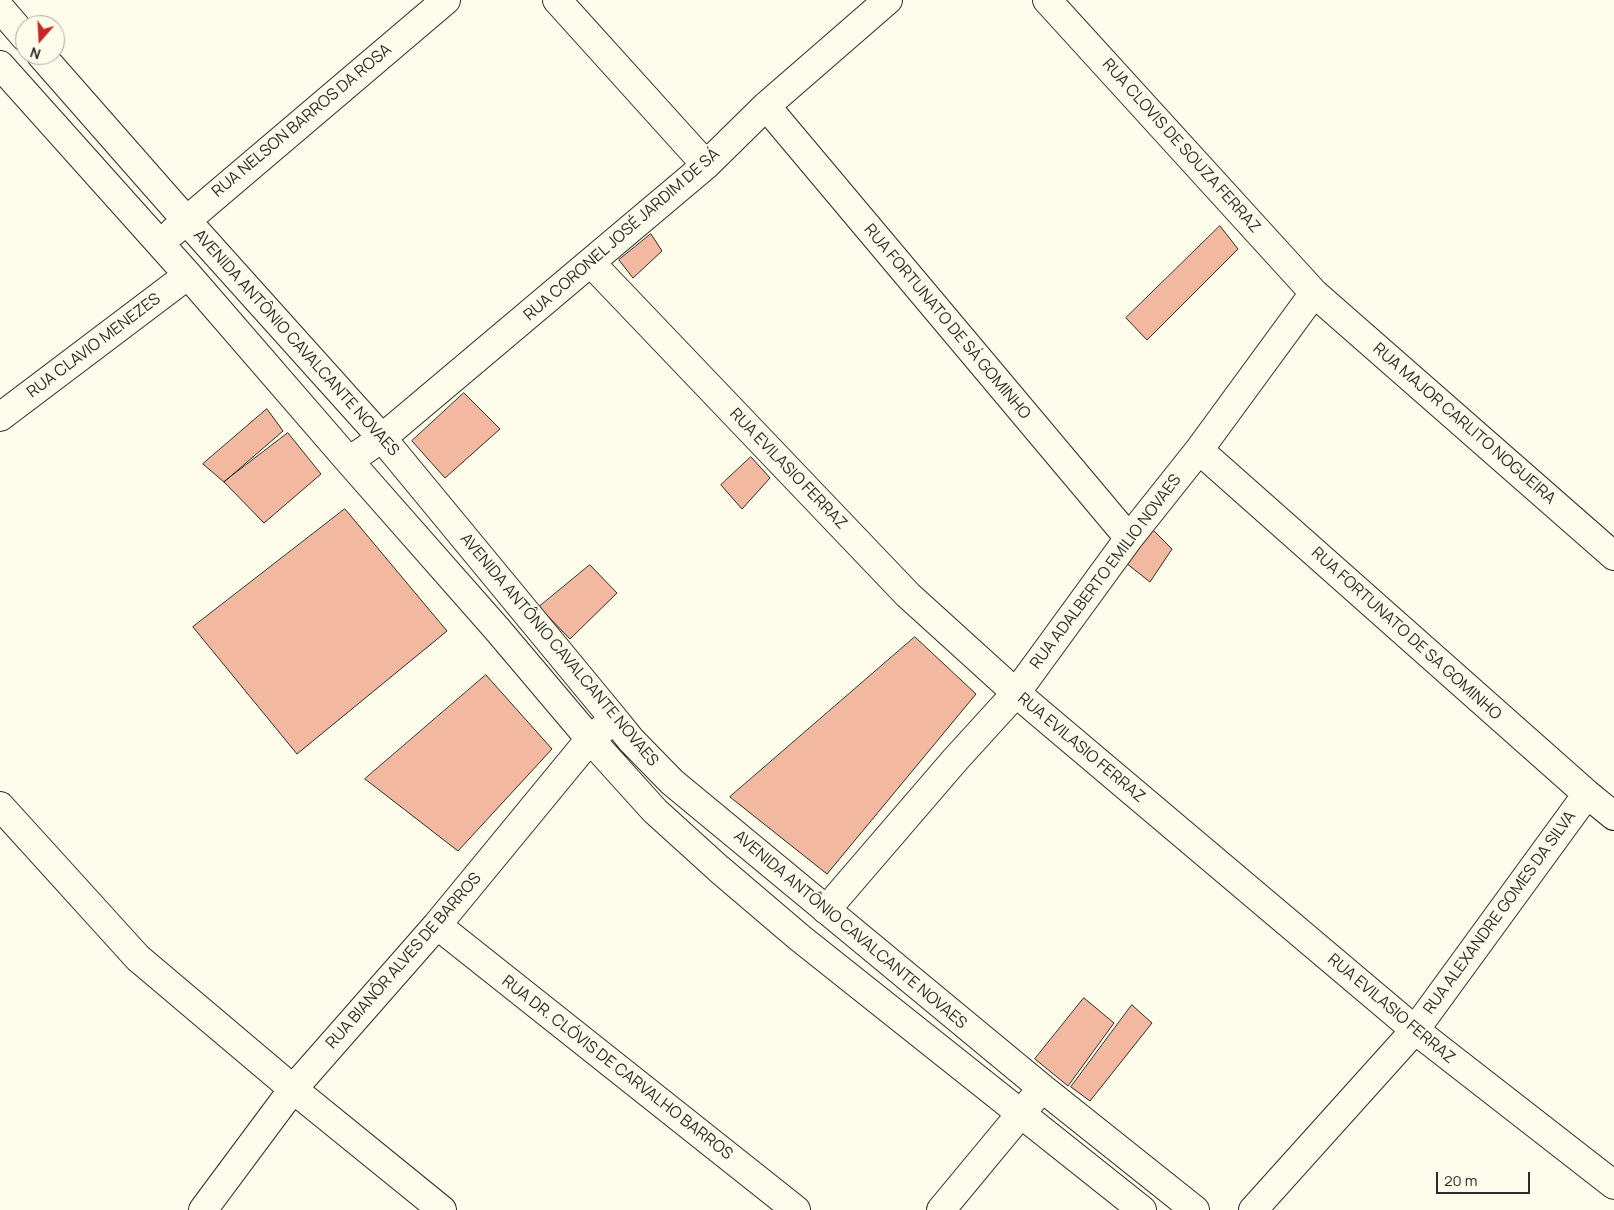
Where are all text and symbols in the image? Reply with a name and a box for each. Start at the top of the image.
north arrow [15,15,65,65]
street label: RUA NELSON BARROS DA ROSA [208,40,396,202]
text: N [27,43,43,64]
street label: RUA CLOVIS DE SOUZA FERRAZ [1098,55,1264,237]
street label: RUA CORONEL JOSÉ JARDIM DE SÁ [520,145,724,325]
street label: RUA FORTUNATO DE SÁ GOMINHO [860,220,1034,424]
street label: AVENIDA ANTÔNIO CAVALCANTE NOVAES [189,226,403,460]
street label: RUA CLAVIO MENEZES [24,290,164,402]
street label: RUA MAJOR CARLITO NOGUEIRA [1369,339,1559,509]
street label: RUA EVILASIO FERRAZ [725,405,851,533]
street label: RUA ADALBERTO EMILIO NOVAES [1027,471,1185,673]
street label: AVENIDA ANTÔNIO CAVALCANTE NOVAES [456,530,662,770]
street label: RUA FORTUNATO DE SA GOMINHO [1307,544,1505,724]
street label: RUA EVILASIO FERRAZ [1013,689,1149,807]
street label: RUA ALEXANDRE GOMES DA SILVA [1420,808,1580,1018]
street label: AVENIDA ANTÔNIO CAVALCANTE NOVAES [730,827,970,1033]
street label: RUA BIANÔR ALVES DE BARROS [322,869,486,1053]
street label: RUA EVILASIO FERRAZ [1323,950,1459,1068]
street label: RUA DR. CLÓVIS DE CARVALHO BARROS [498,972,736,1164]
scale bar [1439,1162,1533,1194]
text: 20 m [1444,1170,1477,1191]

